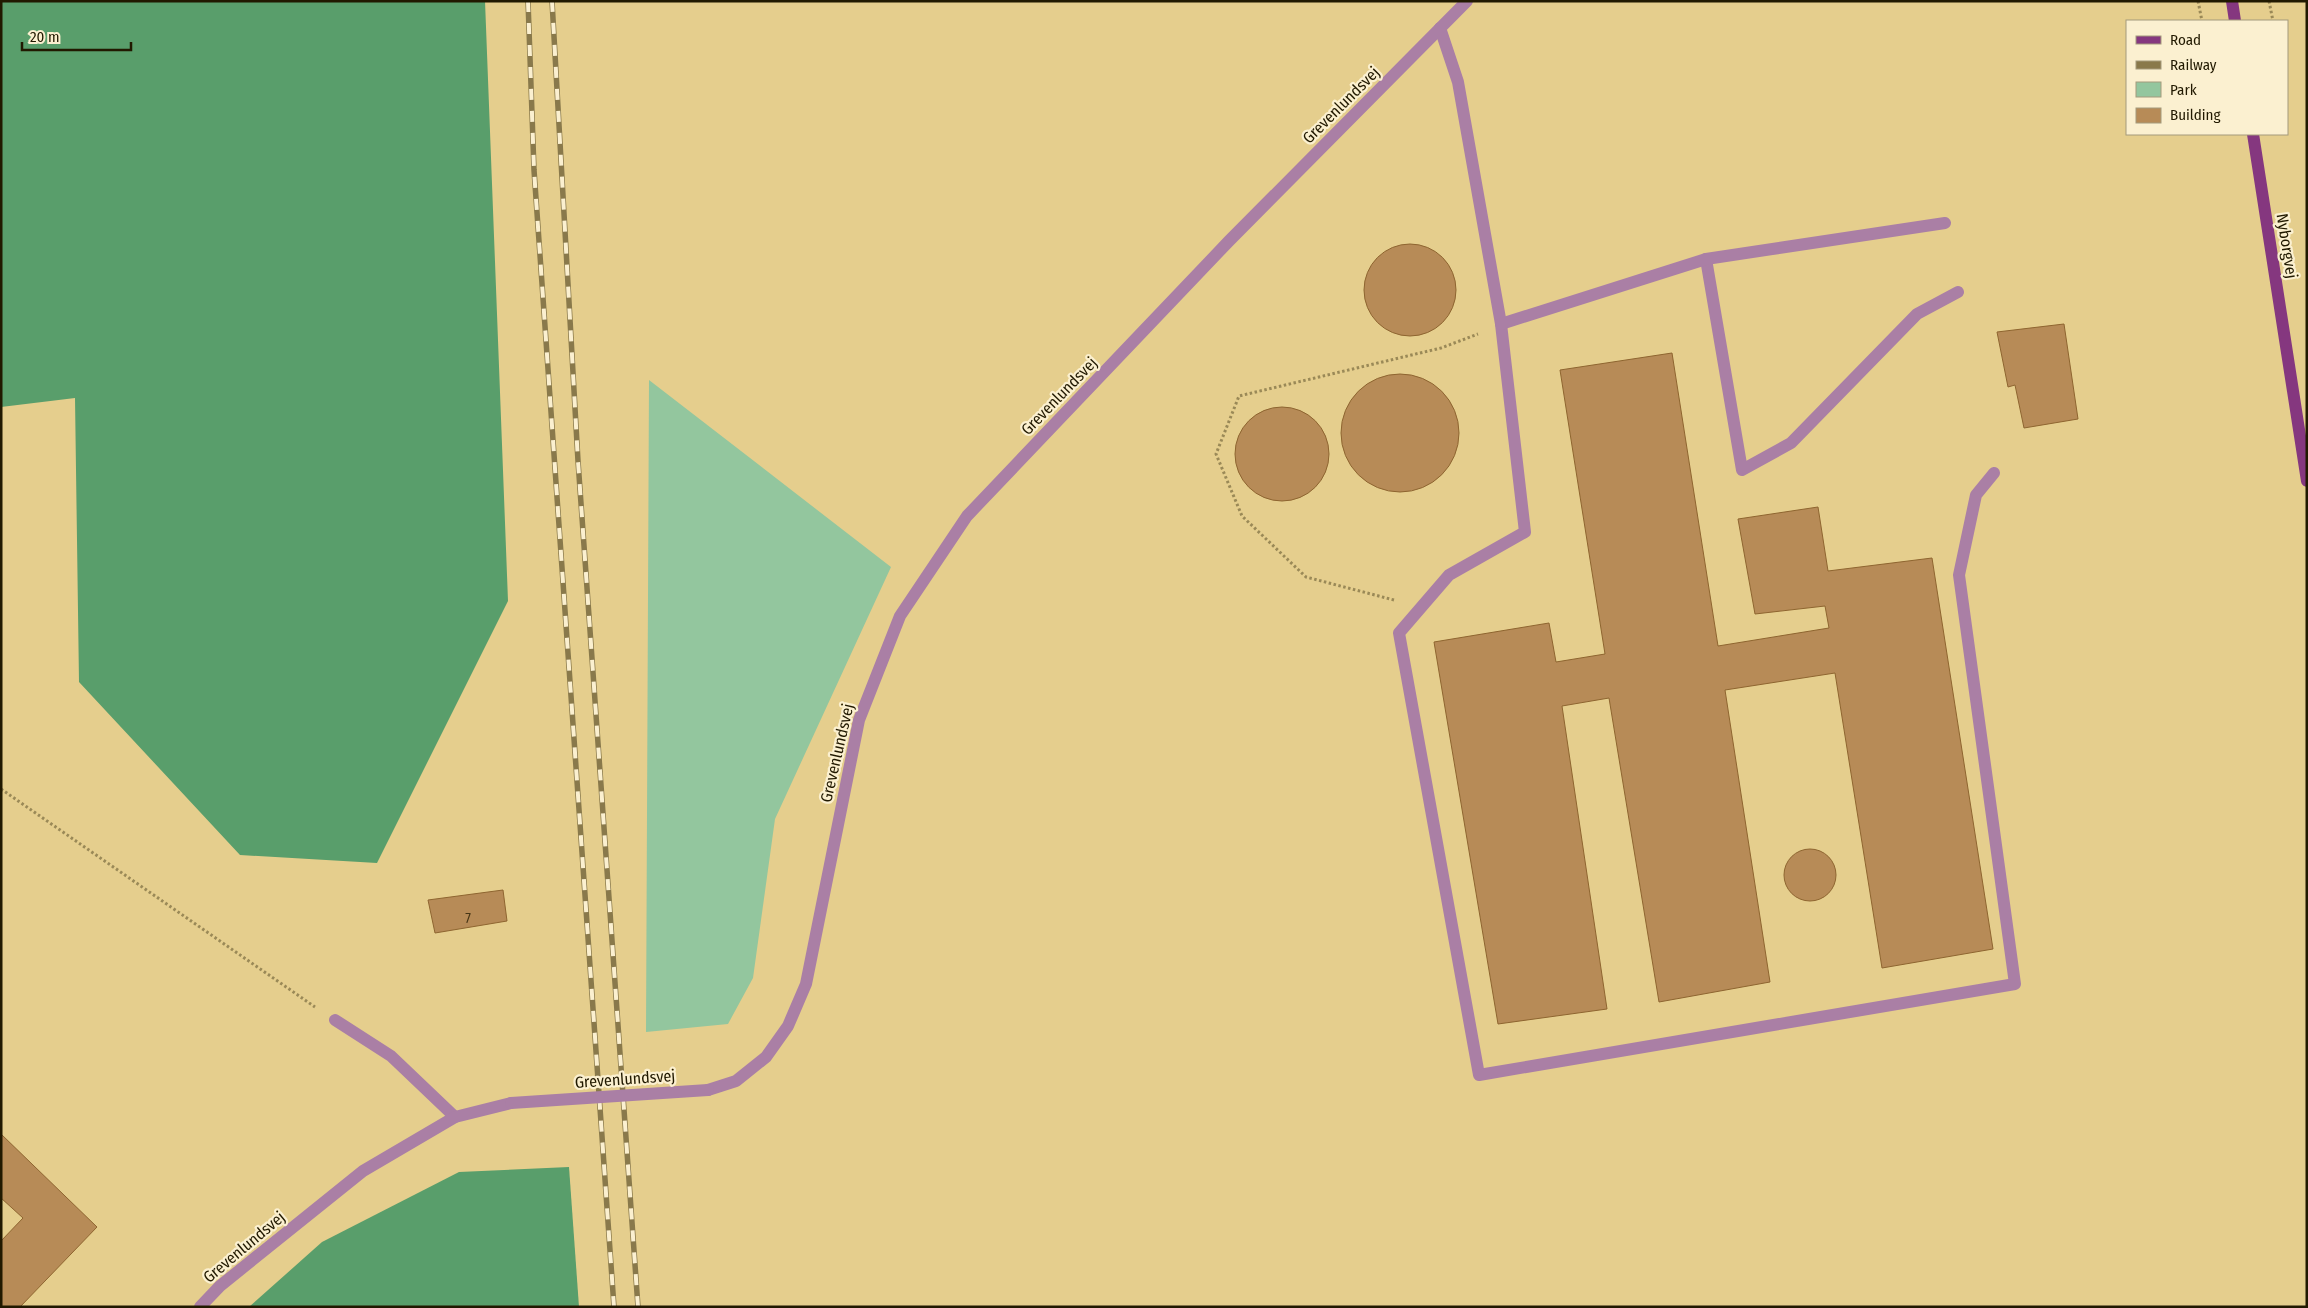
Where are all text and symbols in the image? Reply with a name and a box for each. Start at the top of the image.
scale bar [22,20,131,52]
legend [2126,20,2288,135]
text: 20 m [30,28,60,46]
text: Road [2170,31,2201,49]
text: Railway [2170,56,2217,74]
street label: Grevenlundsvej [1299,63,1383,147]
text: Park [2170,81,2197,99]
text: Building [2170,106,2221,124]
street label: Nyborgvej [2272,212,2302,280]
street label: Grevenlundsvej [1017,353,1101,439]
street label: Grevenlundsvej [816,702,858,804]
house number: 7 [465,910,471,927]
street label: Grevenlundsvej [574,1066,676,1092]
street label: Grevenlundsvej [199,1207,289,1287]

